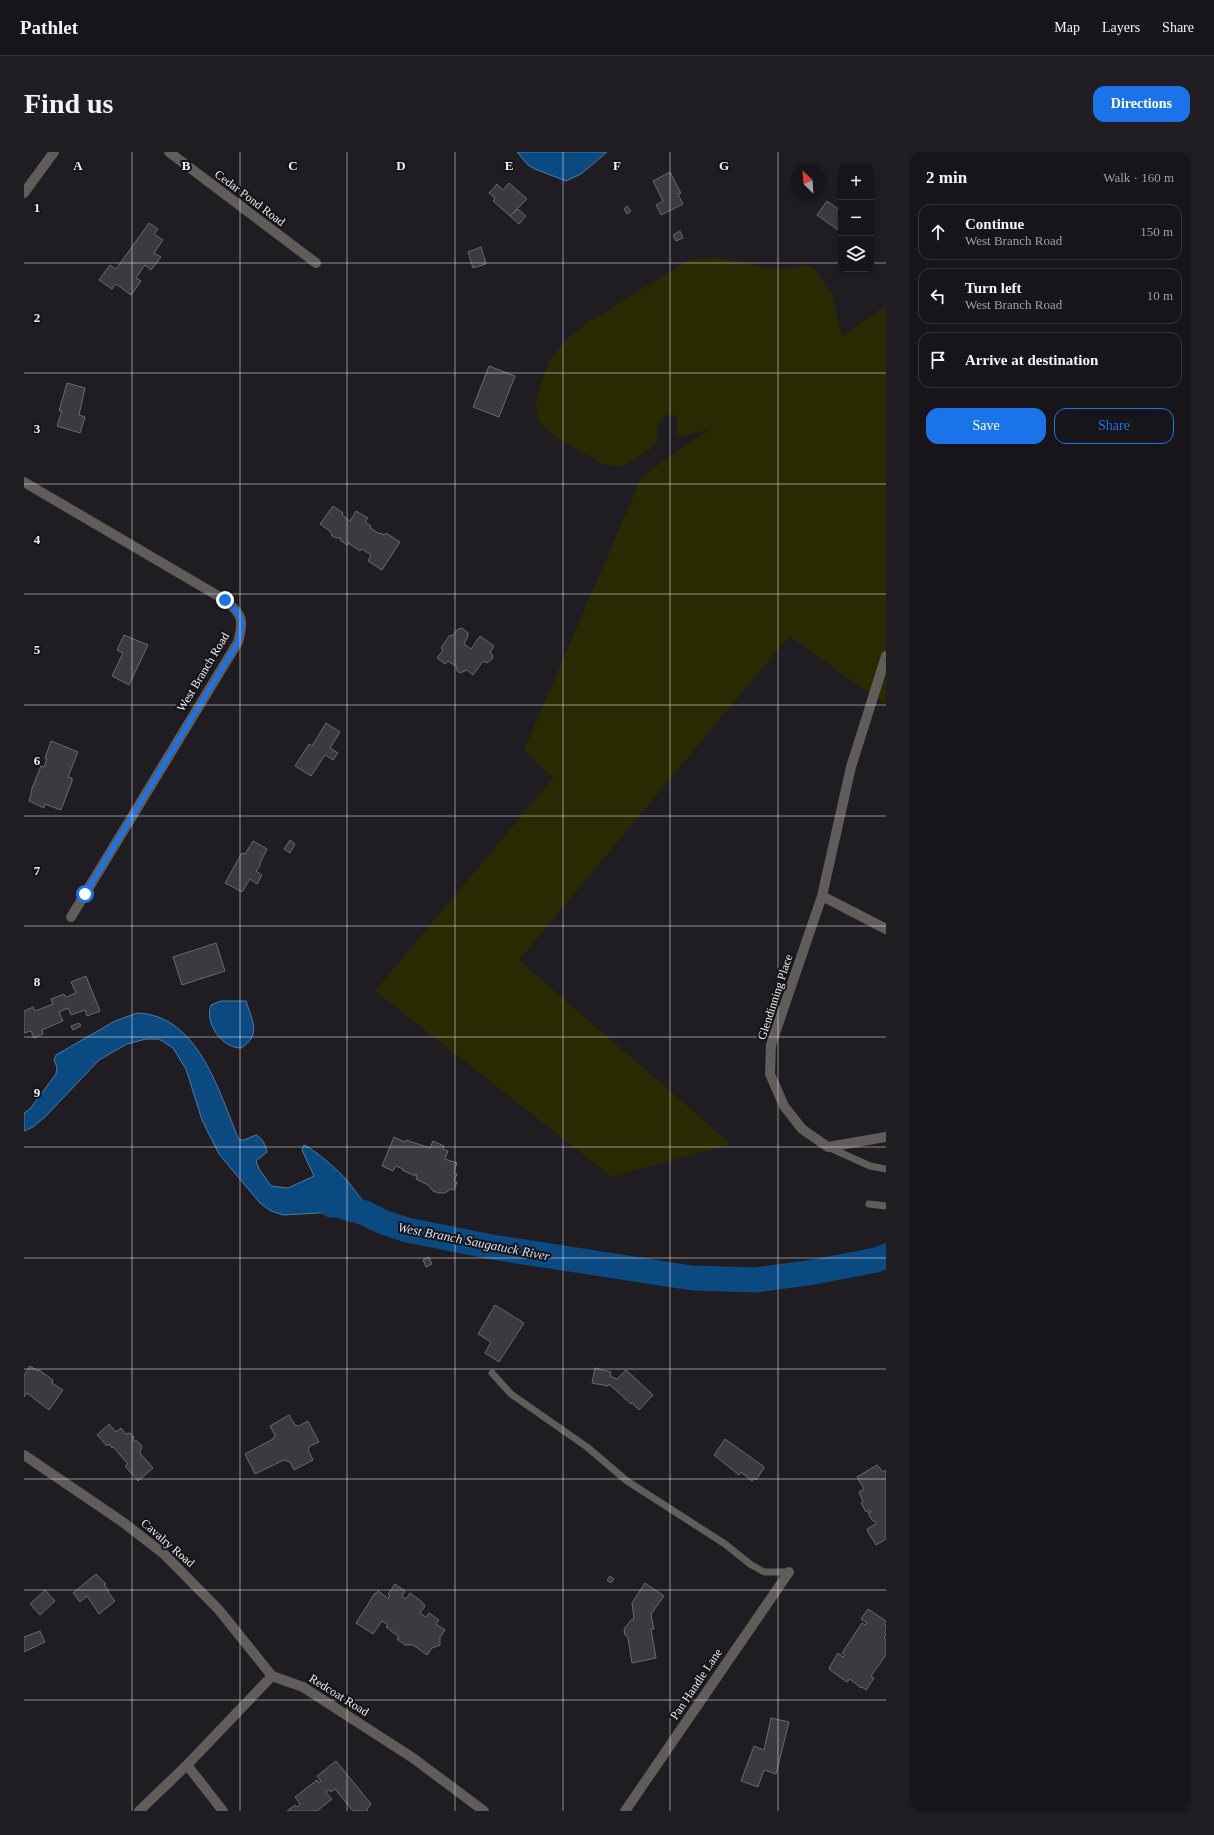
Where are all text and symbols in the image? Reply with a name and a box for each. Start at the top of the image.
text: Pathlet [20,17,78,38]
text: Map [1054,20,1080,35]
text: Layers [1102,20,1140,35]
text: Share [1162,20,1194,35]
button: Directions [1093,86,1190,122]
text: Find us [24,88,114,119]
text: A [73,158,83,173]
text: B [182,158,191,173]
text: C [288,158,298,173]
text: D [396,158,406,173]
text: E [505,158,513,173]
text: F [613,158,621,173]
text: G [719,158,729,173]
north arrow [790,164,826,200]
map controls [838,164,874,272]
button: + [838,164,874,200]
street label: Cedar Pond Road [212,167,288,229]
text: 2 min [926,168,967,187]
text: Walk · 160 m [1103,170,1174,185]
text: 1 [34,200,40,215]
button: − [838,200,874,236]
text: Continue [965,216,1024,232]
icon: ahead [927,221,949,243]
text: 150 m [1140,224,1173,239]
text: West Branch Road [965,233,1062,248]
button: layers [838,236,874,272]
text: Turn left [965,280,1022,296]
icon: left [927,285,949,307]
text: 10 m [1147,288,1173,303]
text: West Branch Road [965,297,1062,312]
text: 2 [34,310,40,325]
icon: arrive [927,349,949,371]
text: Arrive at destination [965,352,1098,368]
button: Save [926,408,1046,444]
button: Share [1054,408,1174,444]
text: 3 [34,421,41,436]
text: 4 [34,532,41,547]
route end [216,591,234,609]
street label: West Branch Road [174,630,232,714]
text: 5 [34,642,41,657]
text: 6 [34,753,41,768]
text: 7 [34,863,41,878]
route start [76,885,94,903]
street label: Glendinning Place [755,953,795,1041]
text: 8 [34,974,41,989]
text: 9 [34,1085,41,1100]
water label: West Branch Saugatuck River [397,1219,552,1264]
street label: Cavalry Road [138,1516,198,1570]
street label: Pan Handle Lane [667,1646,725,1722]
street label: Redcoat Road [307,1671,371,1719]

